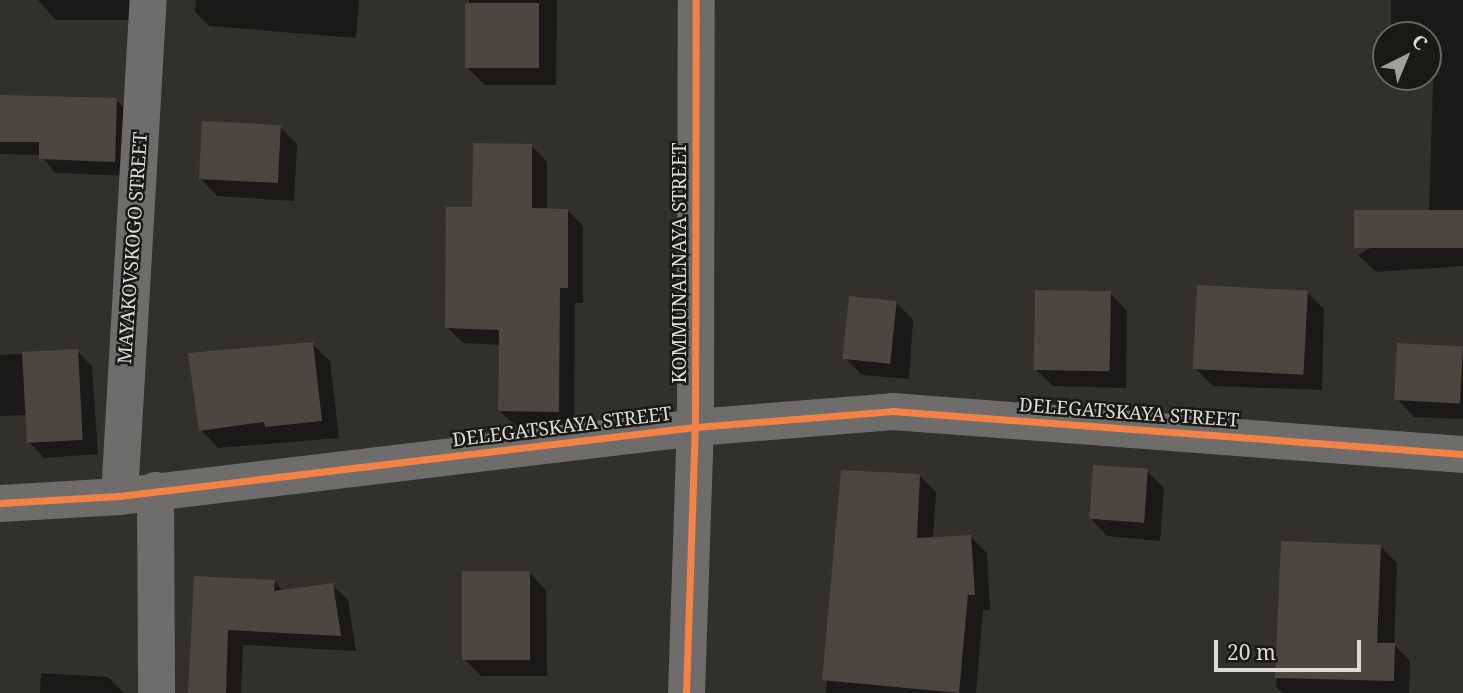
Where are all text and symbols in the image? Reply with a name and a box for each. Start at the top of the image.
north arrow [1372,21,1442,91]
text: С [1407,28,1433,56]
street label: MAYAKOVSKOGO STREET [114,131,152,365]
street label: KOMMUNALNAYA STREET [669,143,691,383]
street label: DELEGATSKAYA STREET [1018,394,1240,432]
street label: DELEGATSKAYA STREET [451,402,673,452]
scale bar [1218,626,1365,670]
text: 20 m [1227,638,1276,666]

